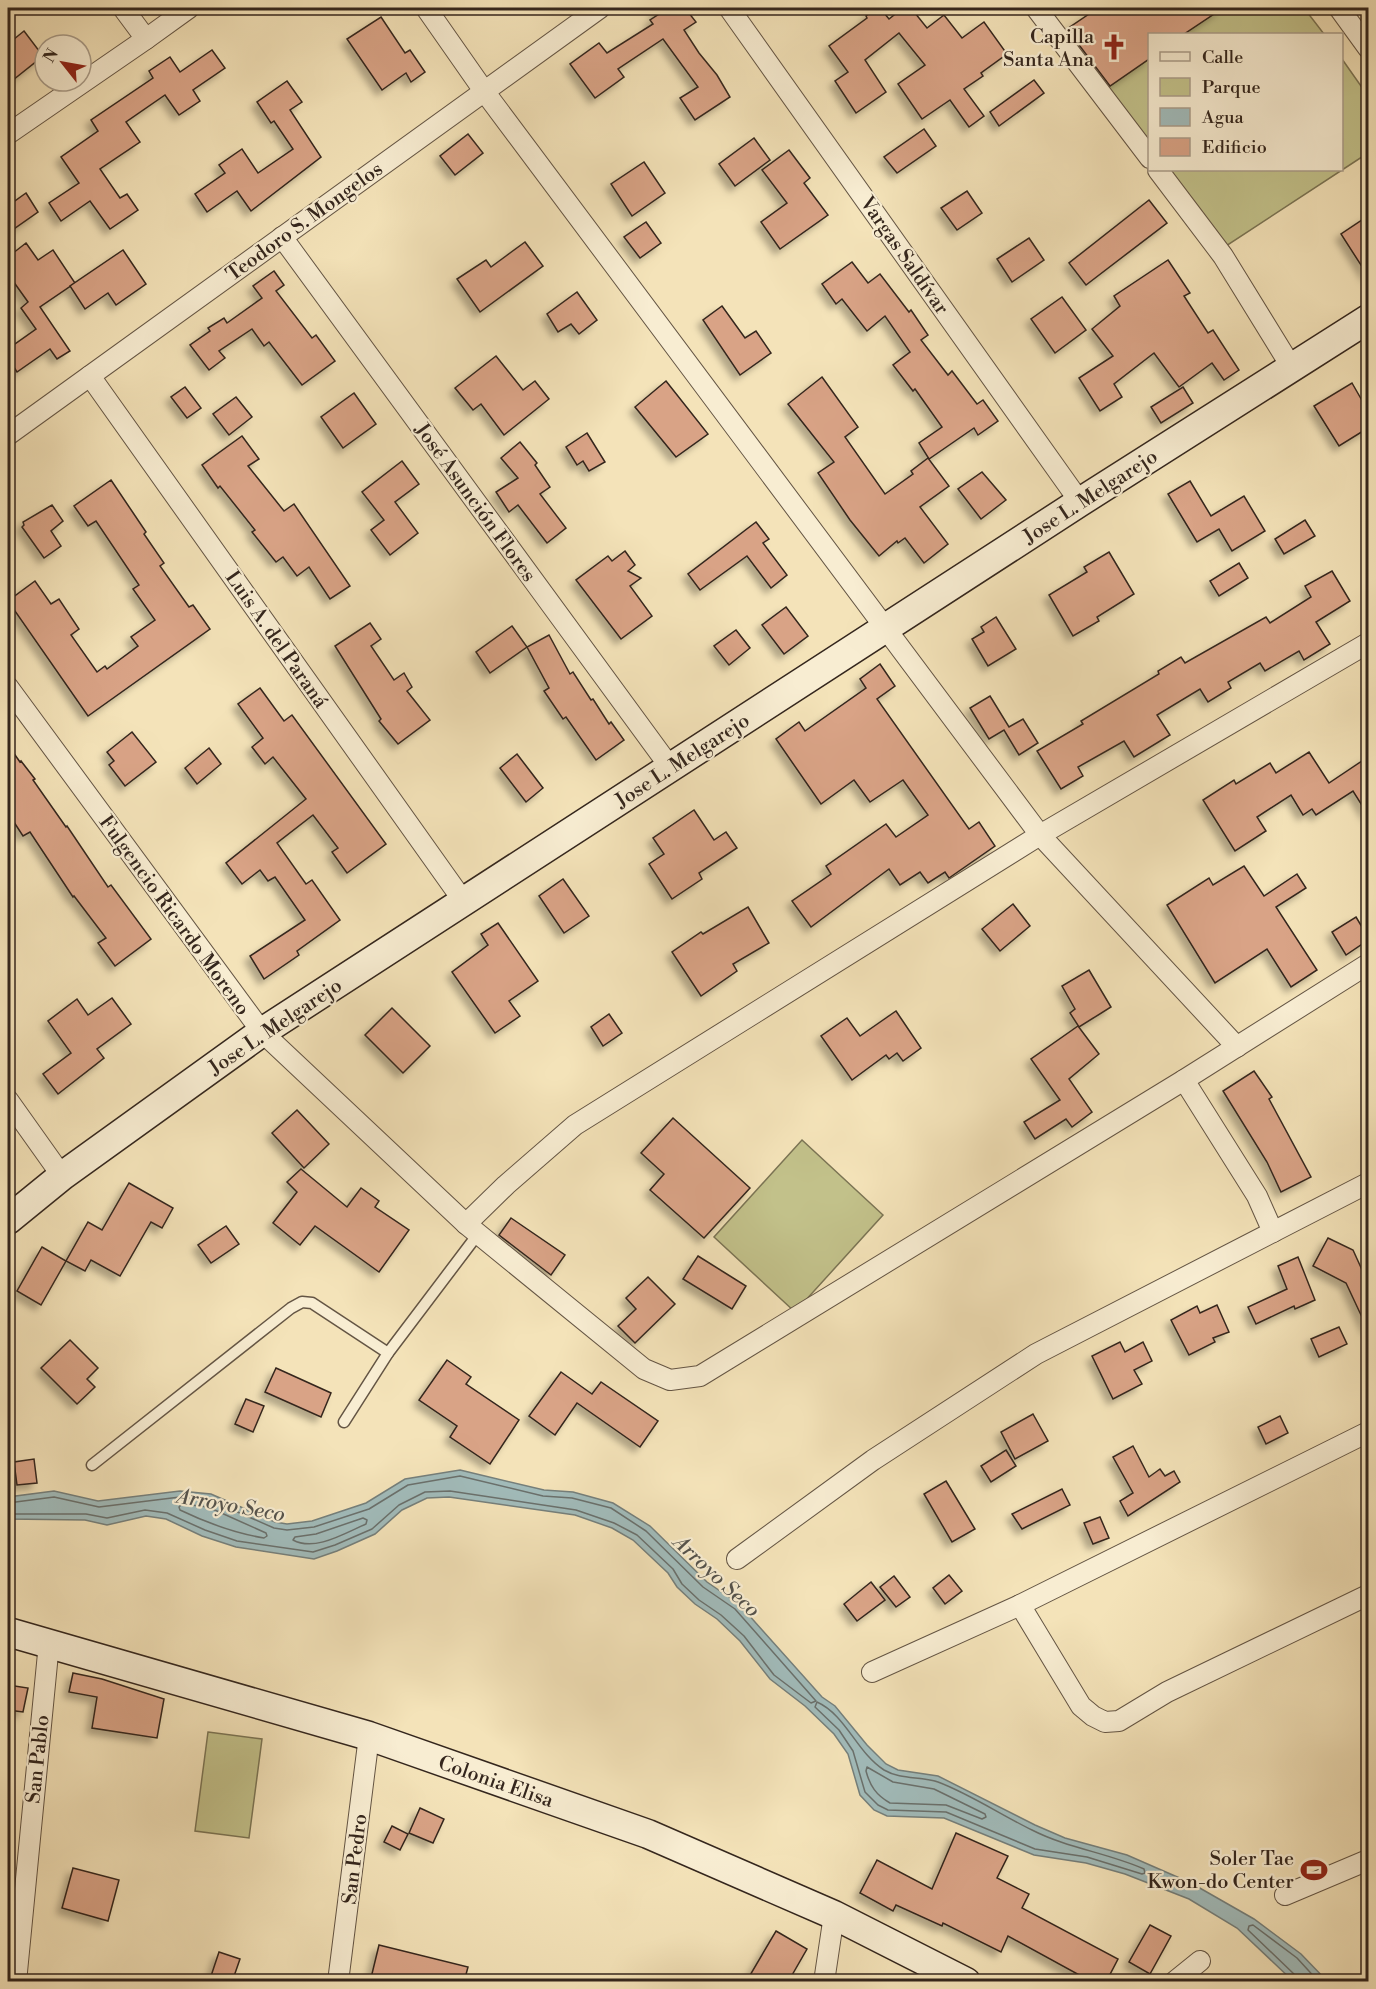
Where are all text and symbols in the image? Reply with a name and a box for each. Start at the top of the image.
place label: Capilla Santa Ana [1003,25,1095,73]
church icon: Capilla Santa Ana [1099,32,1129,62]
north arrow [33,33,93,93]
legend [1148,33,1343,171]
text: N [39,45,63,66]
text: Calle [1202,46,1243,69]
text: Parque [1202,76,1261,99]
text: Agua [1201,106,1244,129]
text: Edificio [1202,136,1267,159]
street label: Teodoro S. Mongelos [222,157,388,287]
street label: Vargas Saldívar [853,191,954,320]
street label: José Asunción Flores [408,418,541,587]
street label: Jose L. Melgarejo [1018,444,1163,551]
street label: Luis A. del Paraná [219,566,333,714]
street label: Jose L. Melgarejo [610,708,755,815]
street label: Fulgencio Ricardo Moreno [93,811,255,1021]
street label: Jose L. Melgarejo [204,973,347,1082]
water label: Arroyo Seco [173,1483,287,1528]
water label: Arroyo Seco [666,1529,765,1623]
street label: San Pablo [21,1714,56,1805]
street label: Colonia Elisa [435,1751,557,1814]
street label: San Pedro [338,1812,373,1906]
place label: Soler Tae Kwon-do Center [1147,1847,1294,1895]
sports icon: Soler Tae Kwon-do Center [1299,1855,1329,1885]

